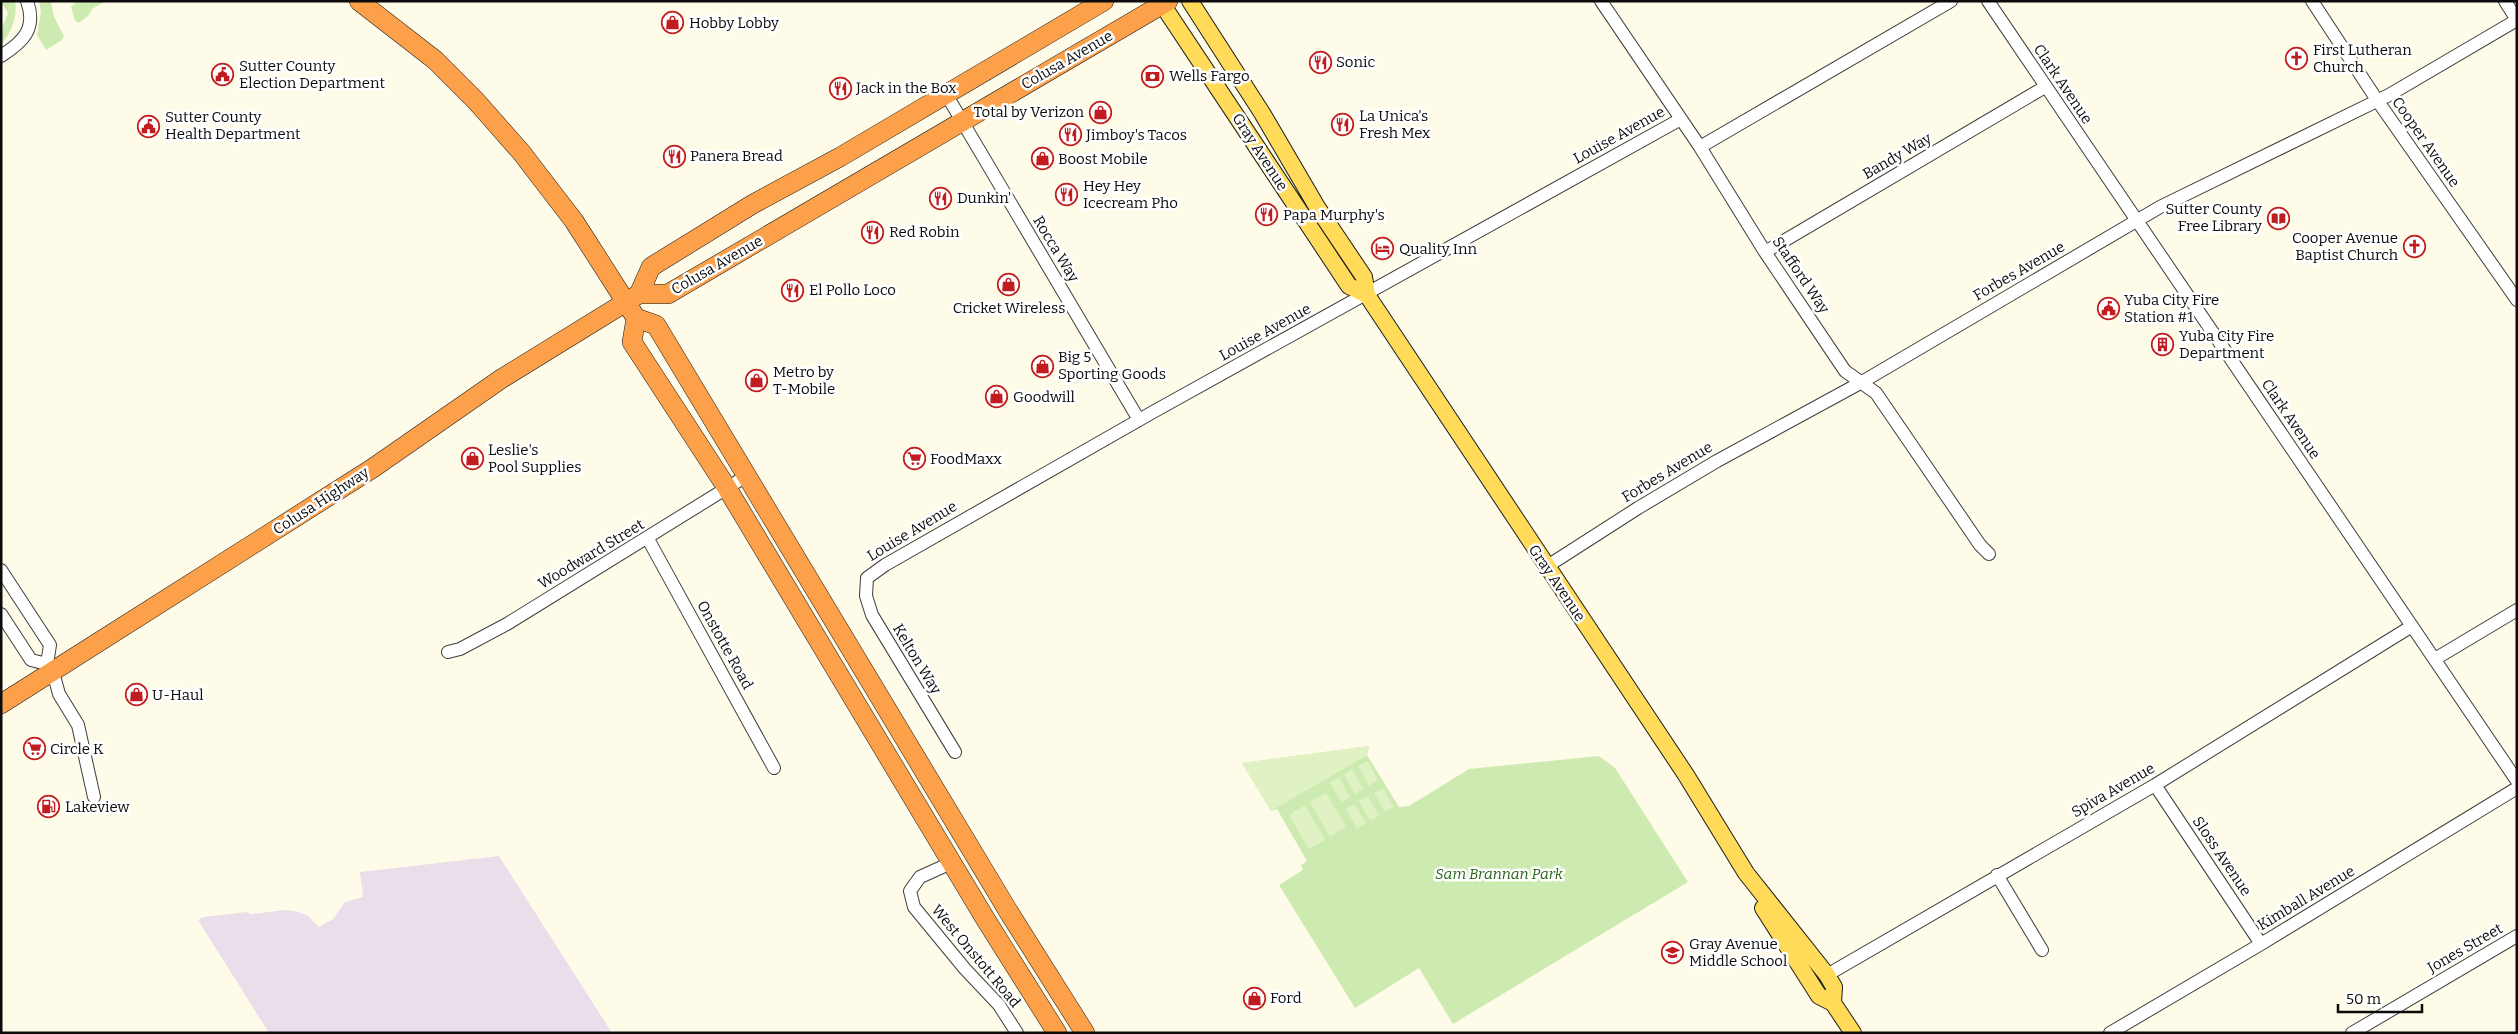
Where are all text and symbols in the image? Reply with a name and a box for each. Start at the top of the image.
shop icon: Hobby Lobby [661,11,685,35]
place label: Hobby Lobby [689,14,779,32]
street label: Colusa Avenue [1018,27,1116,93]
street label: Clark Avenue [2030,41,2096,127]
place label: First Lutheran Church [2313,41,2412,76]
church icon: First Lutheran Church [2285,47,2309,71]
restaurant icon: Sonic [1308,50,1332,74]
place label: Sonic [1336,53,1375,71]
place label: Sutter County Election Department [239,57,385,92]
public building icon: Sutter County Election Department [211,63,235,87]
bank icon: Wells Fargo [1141,64,1165,88]
place label: Wells Fargo [1169,67,1250,85]
restaurant icon: Jack in the Box [828,76,852,100]
place label: Jack in the Box [855,79,957,97]
street label: Cooper Avenue [2388,93,2464,191]
shop icon: Total by Verizon [1088,100,1112,124]
street label: Louise Avenue [1570,102,1668,168]
place label: Total by Verizon [973,103,1085,121]
place label: La Unica's Fresh Mex [1359,107,1431,142]
place label: Sutter County Health Department [165,108,301,143]
street label: Gray Avenue [1228,110,1292,194]
restaurant icon: La Unica's Fresh Mex [1331,113,1355,137]
public building icon: Sutter County Health Department [137,114,161,138]
restaurant icon: Jimboy's Tacos [1058,123,1082,147]
place label: Jimboy's Tacos [1085,126,1187,144]
street label: Bandy Way [1859,129,1935,183]
restaurant icon: Panera Bread [662,144,686,168]
place label: Panera Bread [690,147,783,165]
shop icon: Boost Mobile [1030,147,1054,171]
place label: Boost Mobile [1058,150,1148,168]
place label: Hey Hey Icecream Pho [1083,177,1178,212]
restaurant icon: Hey Hey Icecream Pho [1055,183,1079,207]
restaurant icon: Dunkin' [929,186,953,210]
place label: Dunkin' [957,189,1011,207]
place label: Sutter County Free Library [2166,200,2262,235]
restaurant icon: Papa Murphy's [1255,203,1279,227]
place label: Papa Murphy's [1283,206,1385,224]
library icon: Sutter County Free Library [2266,206,2290,230]
street label: Rocca Way [1029,213,1083,285]
restaurant icon: Red Robin [861,220,885,244]
place label: Red Robin [889,223,960,241]
place label: Cooper Avenue Baptist Church [2292,229,2399,264]
street label: Colusa Avenue [668,232,766,298]
street label: Stafford Way [1769,233,1833,317]
church icon: Cooper Avenue Baptist Church [2402,235,2426,259]
hotel icon: Quality Inn [1371,237,1395,261]
street label: Forbes Avenue [1970,238,2068,304]
place label: Quality Inn [1399,240,1477,258]
shop icon: Cricket Wireless [997,273,1021,297]
restaurant icon: El Pollo Loco [781,278,805,302]
place label: El Pollo Loco [809,281,896,299]
place label: Yuba City Fire Station #1 [2124,291,2219,326]
public building icon: Yuba City Fire Station #1 [2096,297,2120,321]
place label: Cricket Wireless [953,299,1065,317]
street label: Louise Avenue [1216,299,1314,365]
place label: Yuba City Fire Department [2179,327,2274,362]
building icon: Yuba City Fire Department [2151,333,2175,357]
place label: Big 5 Sporting Goods [1058,348,1166,383]
shop icon: Big 5 Sporting Goods [1030,354,1054,378]
place label: Metro by T-Mobile [773,363,835,398]
shop icon: Metro by T-Mobile [745,369,769,393]
street label: Clark Avenue [2258,376,2324,462]
shop icon: Goodwill [985,385,1009,409]
place label: Goodwill [1013,388,1075,406]
street label: Forbes Avenue [1618,438,1716,506]
place label: Leslie's Pool Supplies [488,441,581,476]
shop icon: Leslie's Pool Supplies [460,447,484,471]
supermarket icon: FoodMaxx [902,447,926,471]
place label: FoodMaxx [930,450,1002,468]
street label: Colusa Highway [270,463,372,539]
street label: Louise Avenue [864,497,960,565]
street label: Woodward Street [535,515,648,593]
street label: Gray Avenue [1525,541,1589,625]
street label: Onstotte Road [693,598,757,693]
street label: Kelton Way [889,621,945,697]
shop icon: U-Haul [124,683,148,707]
place label: U-Haul [152,686,204,704]
supermarket icon: Circle K [22,737,46,761]
place label: Circle K [50,740,104,758]
street label: Spiva Avenue [2068,759,2158,821]
fuel station icon: Lakeview [37,795,61,819]
place label: Lakeview [65,798,130,816]
street label: Sloss Avenue [2189,813,2255,899]
street label: Kimball Avenue [2254,862,2358,934]
park label: Sam Brannan Park [1435,865,1564,883]
street label: West Onstott Road [928,901,1024,1011]
street label: Jones Street [2423,919,2506,977]
place label: Gray Avenue Middle School [1689,935,1787,970]
school or university icon: Gray Avenue Middle School [1661,941,1685,965]
scale bar [2338,982,2422,1014]
shop icon: Ford [1242,986,1266,1010]
place label: Ford [1270,989,1302,1007]
text: 50 m [2346,990,2382,1008]

